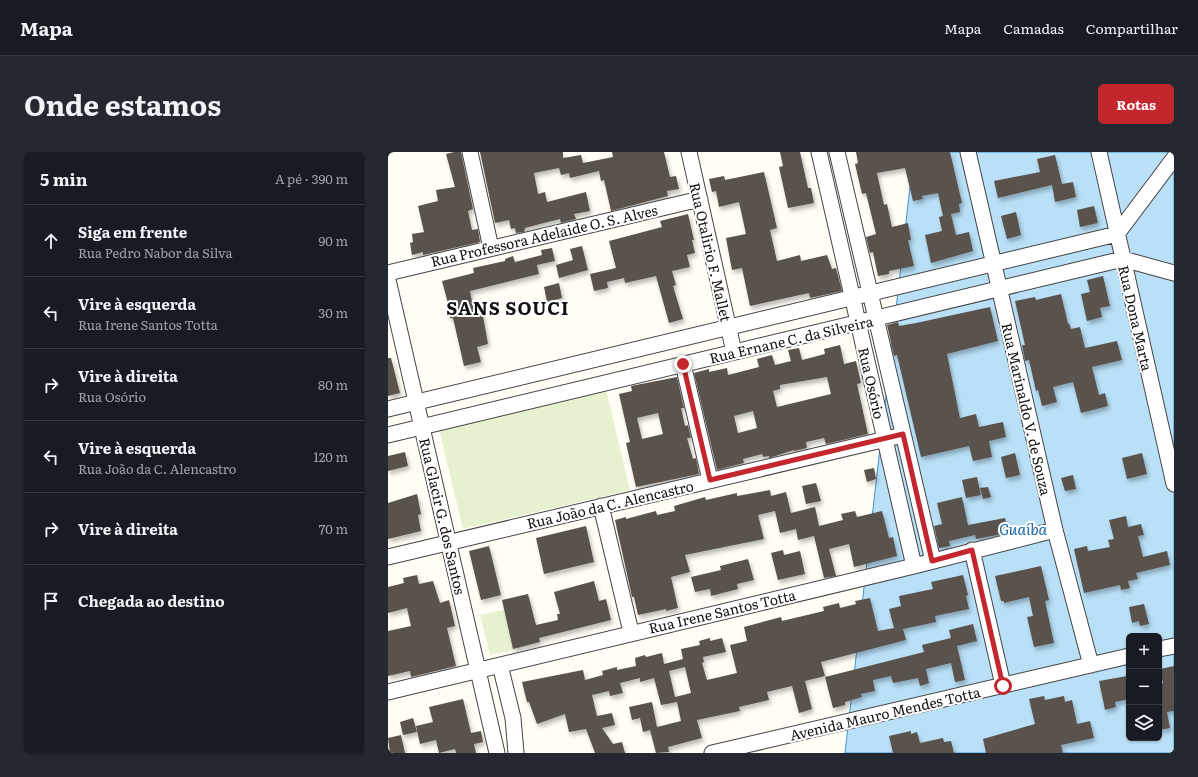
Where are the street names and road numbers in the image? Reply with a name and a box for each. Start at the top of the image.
street label: Rua Otalirio F. Mallet [685,180,737,324]
street label: Rua Professora Adelaide O. S. Alves [429,199,659,271]
street label: Rua Dona Marta [1114,263,1158,373]
street label: Rua Ernane C. da Silveira [707,310,875,368]
street label: Rua Marinaldo V. de Souza [997,321,1057,498]
street label: Rua Osório [854,345,890,421]
street label: Rua Glacir G. dos Santos [415,436,471,596]
street label: Rua João da C. Alencastro [525,475,695,533]
street label: Rua Irene Santos Totta [646,584,798,638]
street label: Avenida Mauro Mendes Totta [788,681,983,745]

